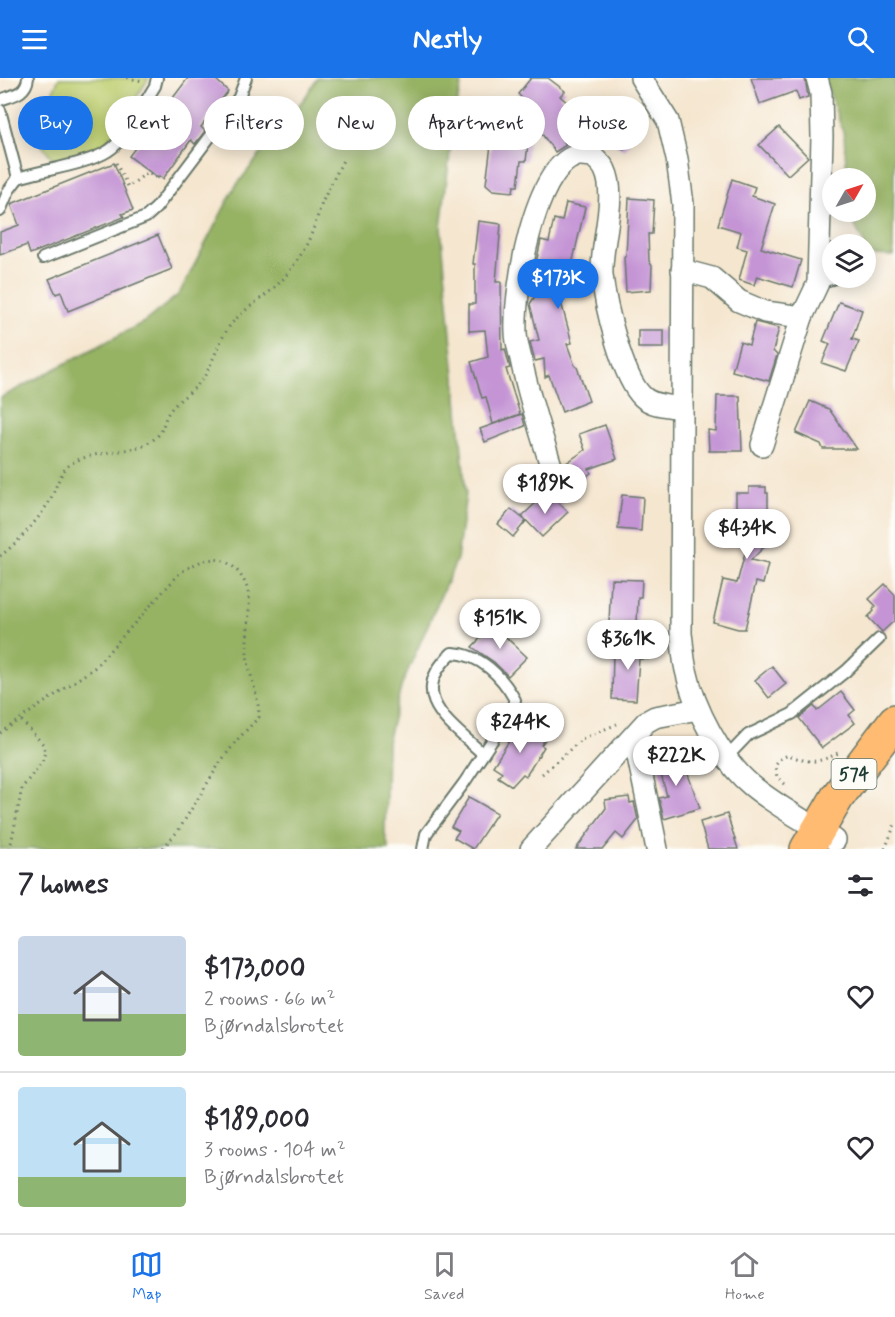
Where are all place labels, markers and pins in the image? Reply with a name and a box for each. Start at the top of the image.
pin: $173K [516,259,600,310]
pin: $189K [503,464,587,515]
pin: $434K [705,509,789,560]
pin: $151K [458,599,542,650]
pin: $361K [586,620,670,671]
pin: $244K [478,703,562,754]
pin: $222K [634,736,718,787]

